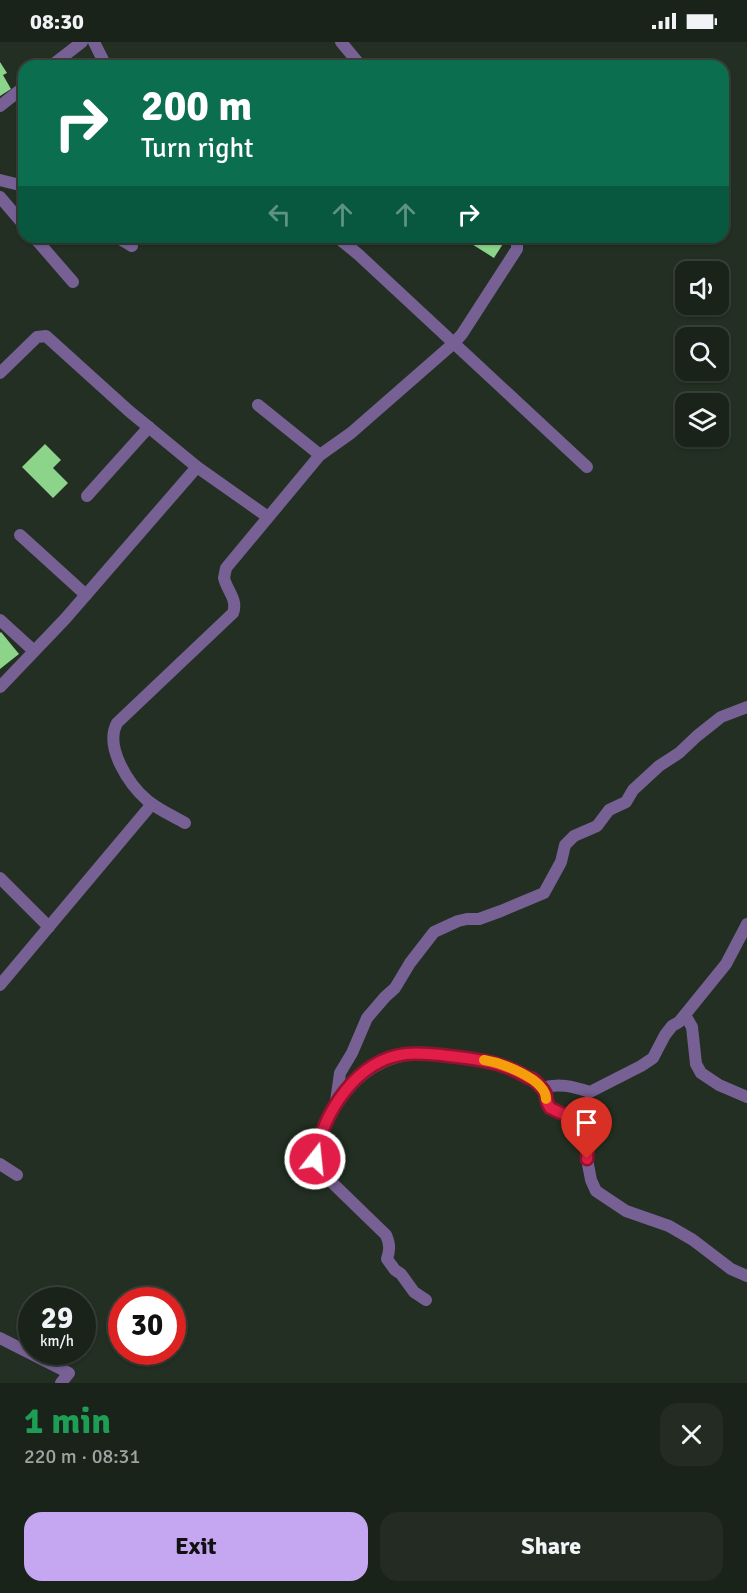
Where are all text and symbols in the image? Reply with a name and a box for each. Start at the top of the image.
text: 08:30 [30,8,84,35]
text: 200 m [141,81,252,132]
icon: right [42,84,120,162]
text: Turn right [141,132,254,165]
icon: left [263,198,296,231]
icon: ahead [326,198,359,231]
icon: ahead [389,198,422,231]
icon: right [452,198,485,231]
map controls [675,261,729,447]
button: sound [675,261,729,315]
button: search [675,327,729,381]
button: layers [675,393,729,447]
pin [561,1097,612,1159]
icon: arrive [570,1106,603,1139]
position arrow [283,1127,347,1191]
speed limit sign: 30 [108,1287,186,1365]
text: 29 [41,1300,73,1337]
text: km/h [40,1332,74,1350]
text: 1 min [24,1399,111,1444]
button: close [660,1403,723,1466]
text: 220 m · 08:31 [24,1444,140,1469]
button: Exit [24,1512,368,1581]
button: Share [380,1512,723,1581]

